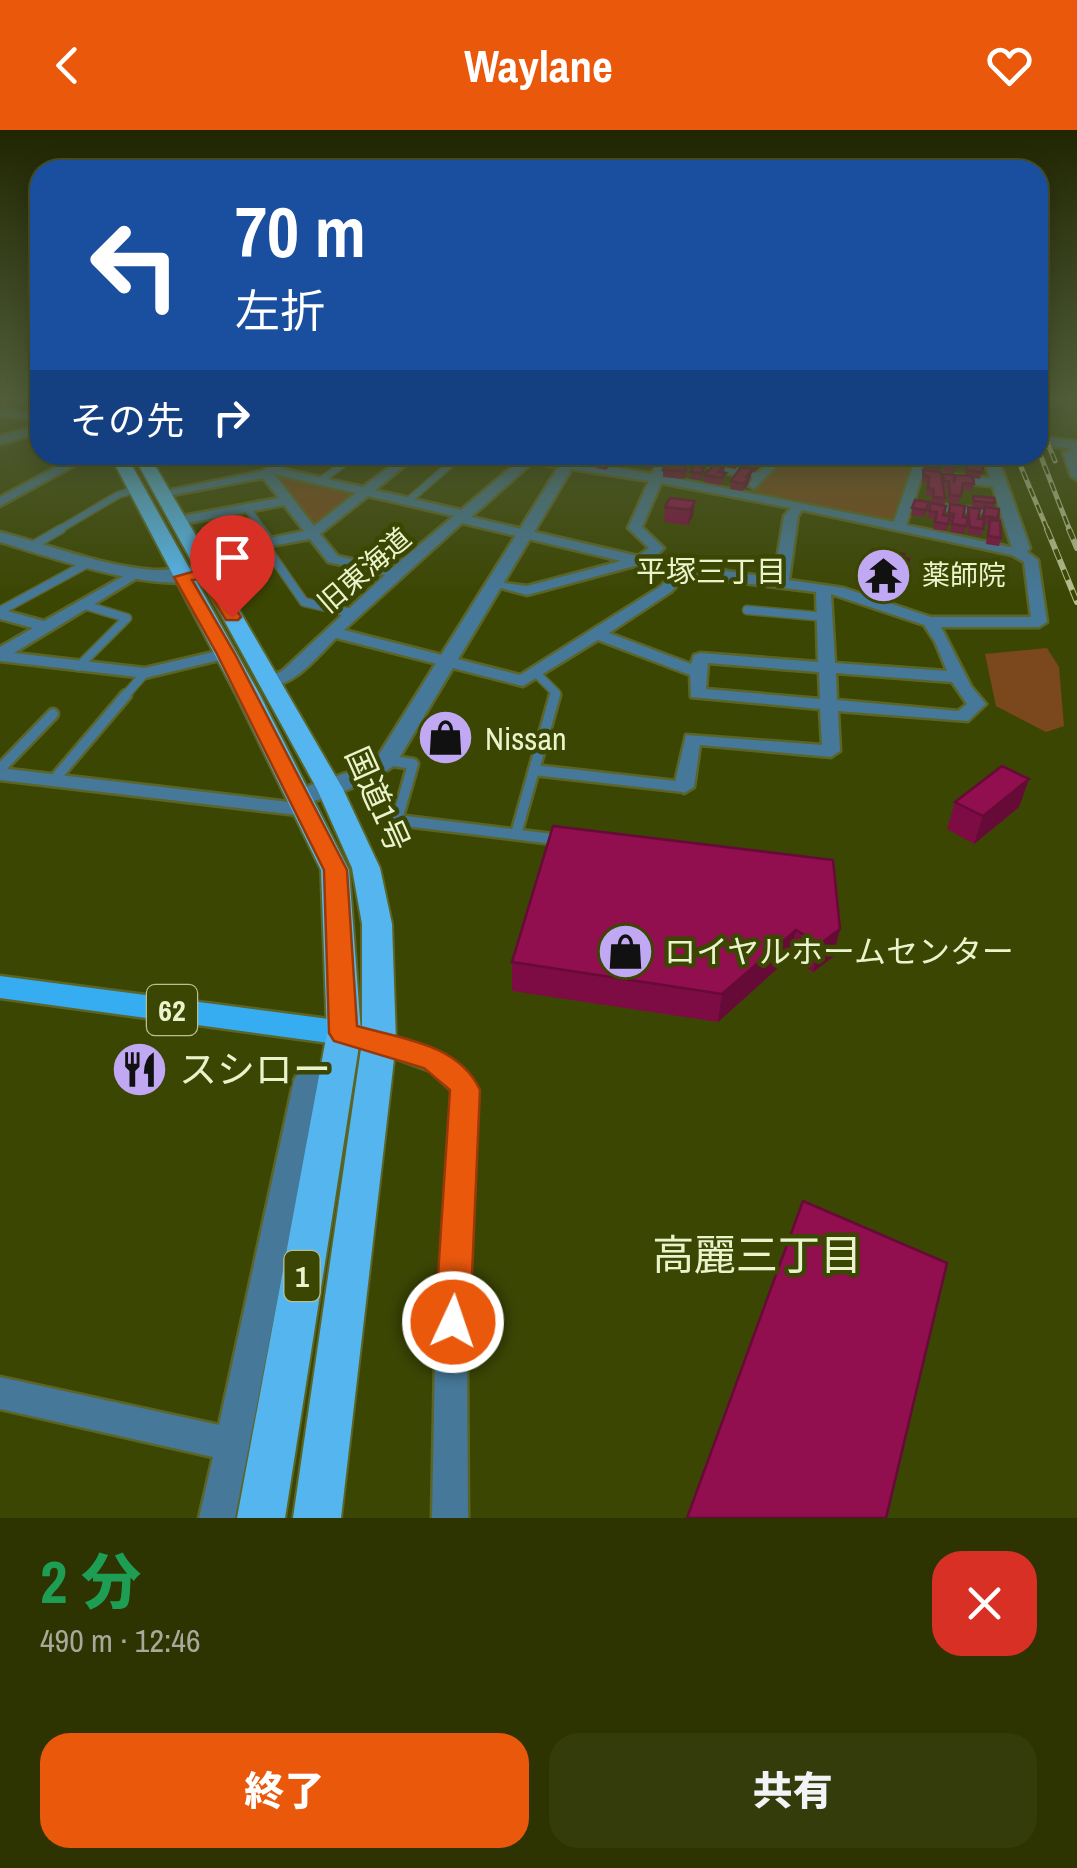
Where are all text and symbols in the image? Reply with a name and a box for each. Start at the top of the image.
text: Waylane [464,35,613,96]
icon: back [40,38,95,93]
icon: heart [982,38,1037,93]
text: 70 m [235,185,366,279]
icon: left [70,200,200,330]
text: 左折 [235,280,325,341]
icon: right [204,390,259,445]
text: その先 [70,395,184,446]
pin [190,515,275,618]
street label: 旧東海道 [309,519,419,621]
icon: arrive [205,530,260,585]
temple icon: 薬師院 [853,545,913,605]
district label: 平塚三丁目 [636,551,786,591]
place label: 薬師院 [922,556,1006,594]
shop icon: Nissan [416,708,476,768]
place label: Nissan [485,717,567,760]
street label: 国道1号 [336,740,420,858]
shop icon: ロイヤルホームセンター [595,921,655,981]
place label: ロイヤルホームセンター [664,930,1014,973]
road number: 62 [147,985,197,1035]
restaurant icon: スシロー [110,1039,170,1099]
place label: スシロー [179,1044,331,1095]
district label: 高麗三丁目 [652,1227,862,1283]
road number: 1 [284,1251,320,1301]
position arrow [401,1270,505,1374]
text: 2 分 [40,1541,141,1622]
button: close [932,1551,1037,1656]
text: 490 m · 12:46 [40,1619,200,1662]
button: 終了 [40,1733,529,1848]
button: 共有 [549,1733,1037,1848]

